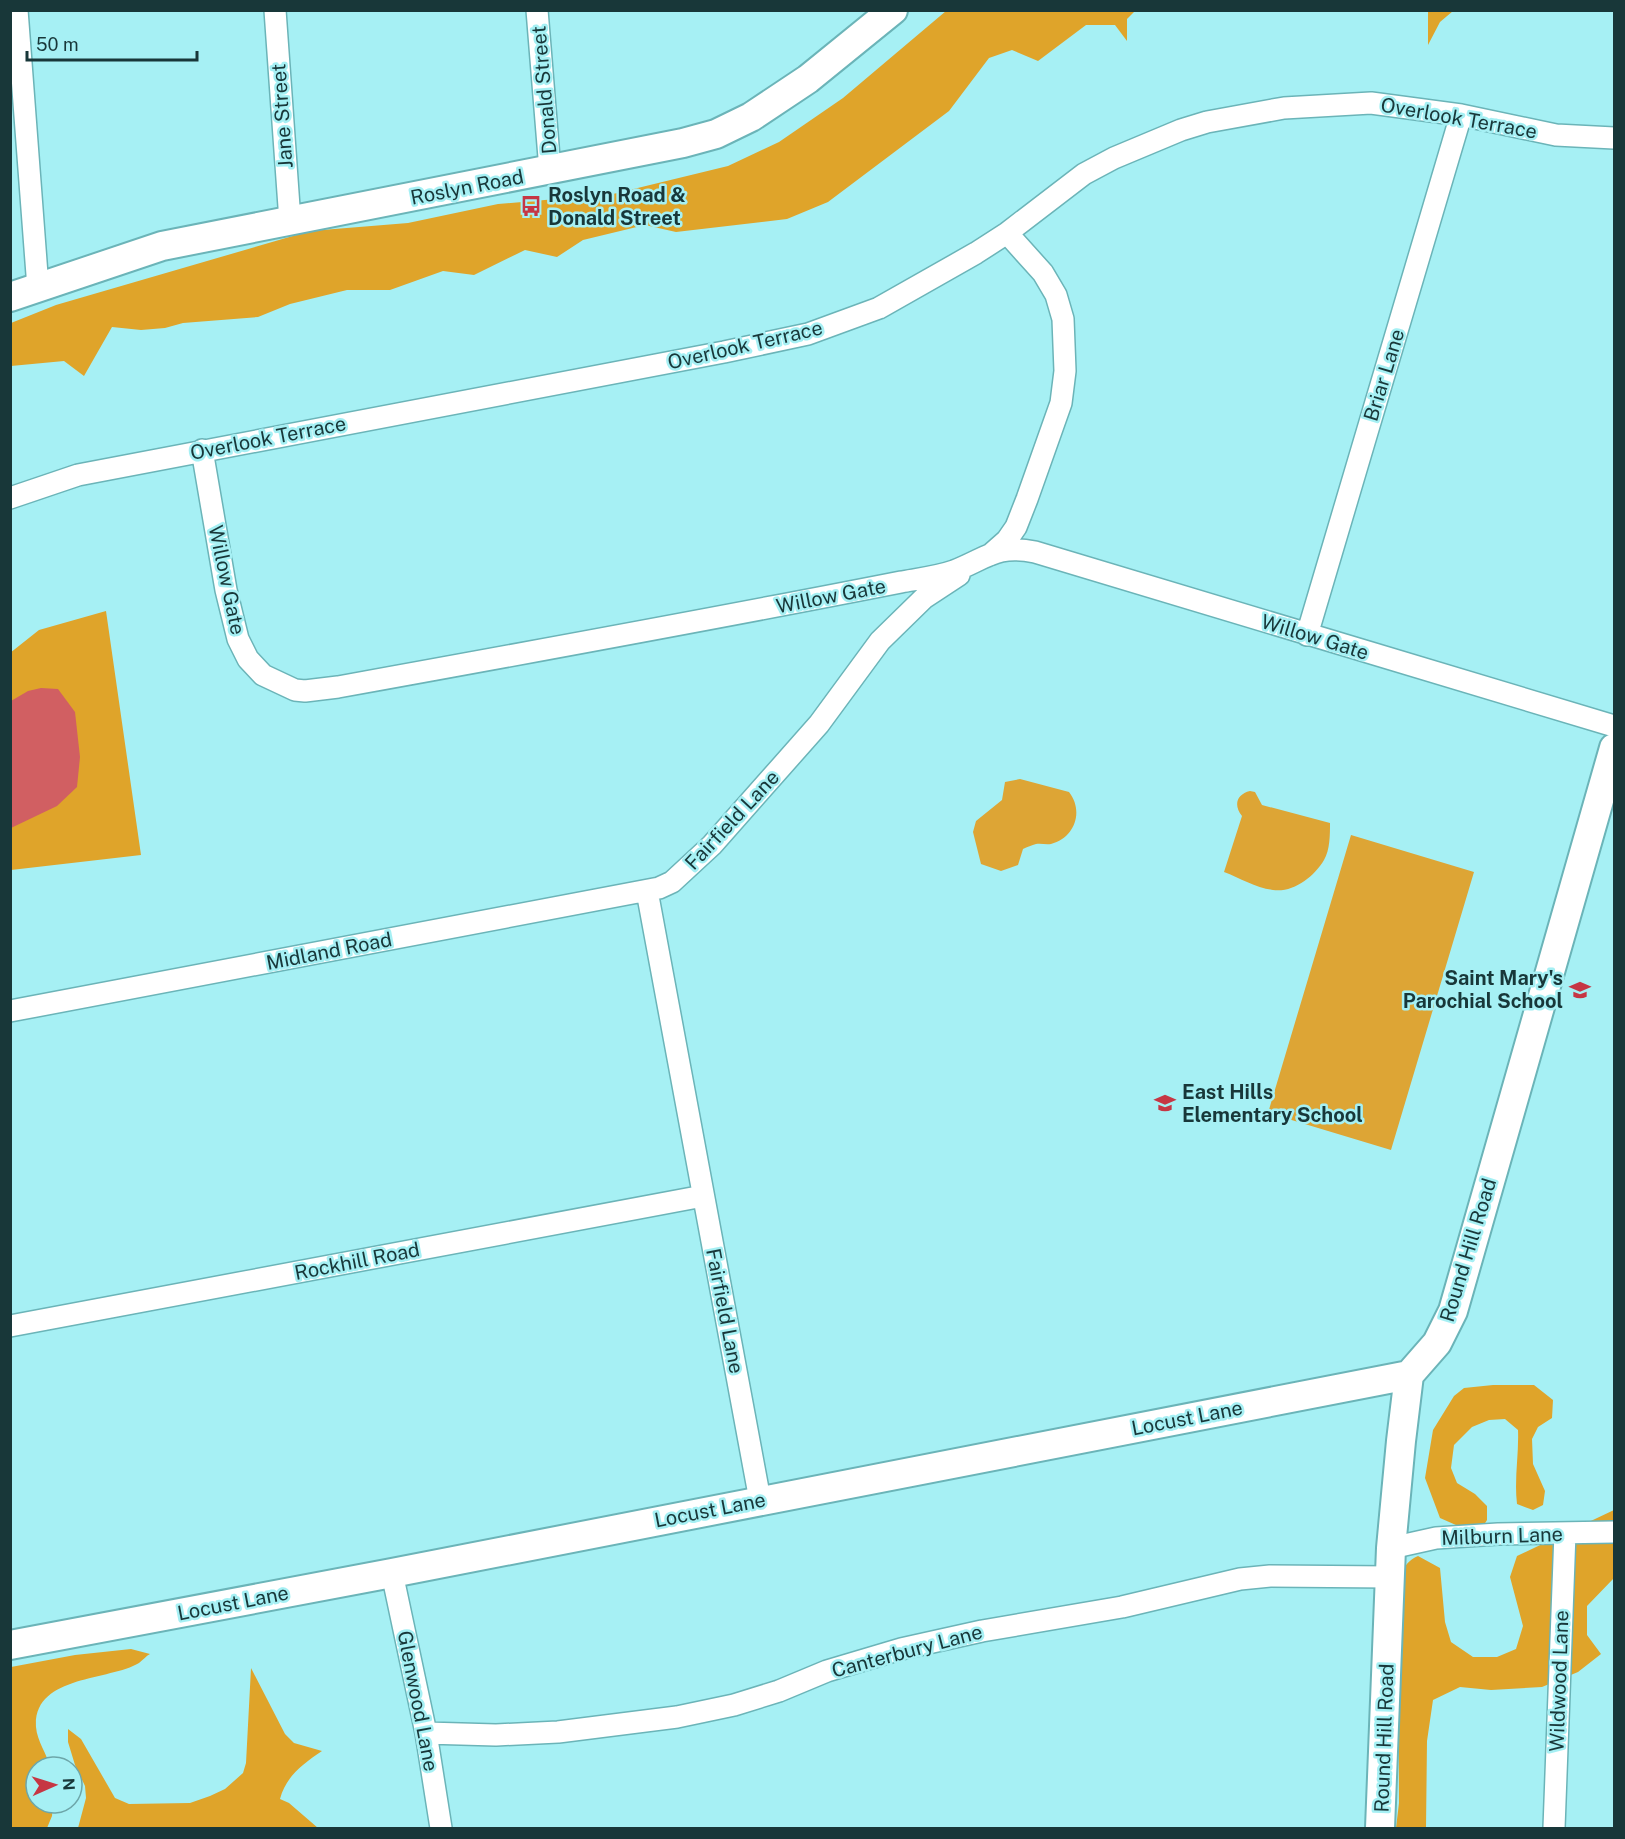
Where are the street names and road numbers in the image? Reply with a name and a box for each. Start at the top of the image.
street label: Donald Street [526,25,562,155]
street label: Jane Street [266,63,298,169]
street label: Overlook Terrace [1379,92,1539,144]
street label: Roslyn Road [408,164,526,210]
street label: Overlook Terrace [665,316,825,374]
street label: Briar Lane [1359,326,1409,424]
street label: Overlook Terrace [188,411,348,465]
street label: Willow Gate [204,523,250,637]
street label: Willow Gate [774,574,888,618]
street label: Willow Gate [1258,609,1372,665]
street label: Fairfield Lane [680,765,784,875]
street label: Midland Road [264,927,394,975]
street label: Round Hill Road [1435,1175,1501,1325]
street label: Rockhill Road [292,1237,422,1285]
street label: Fairfield Lane [701,1246,749,1376]
street label: Locust Lane [1129,1395,1245,1441]
street label: Locust Lane [652,1487,768,1533]
street label: Milburn Lane [1441,1522,1563,1550]
street label: Locust Lane [175,1580,291,1626]
street label: Wildwood Lane [1545,1610,1573,1752]
street label: Canterbury Lane [829,1619,985,1683]
street label: Glenwood Lane [393,1629,443,1773]
street label: Round Hill Road [1369,1663,1399,1813]

